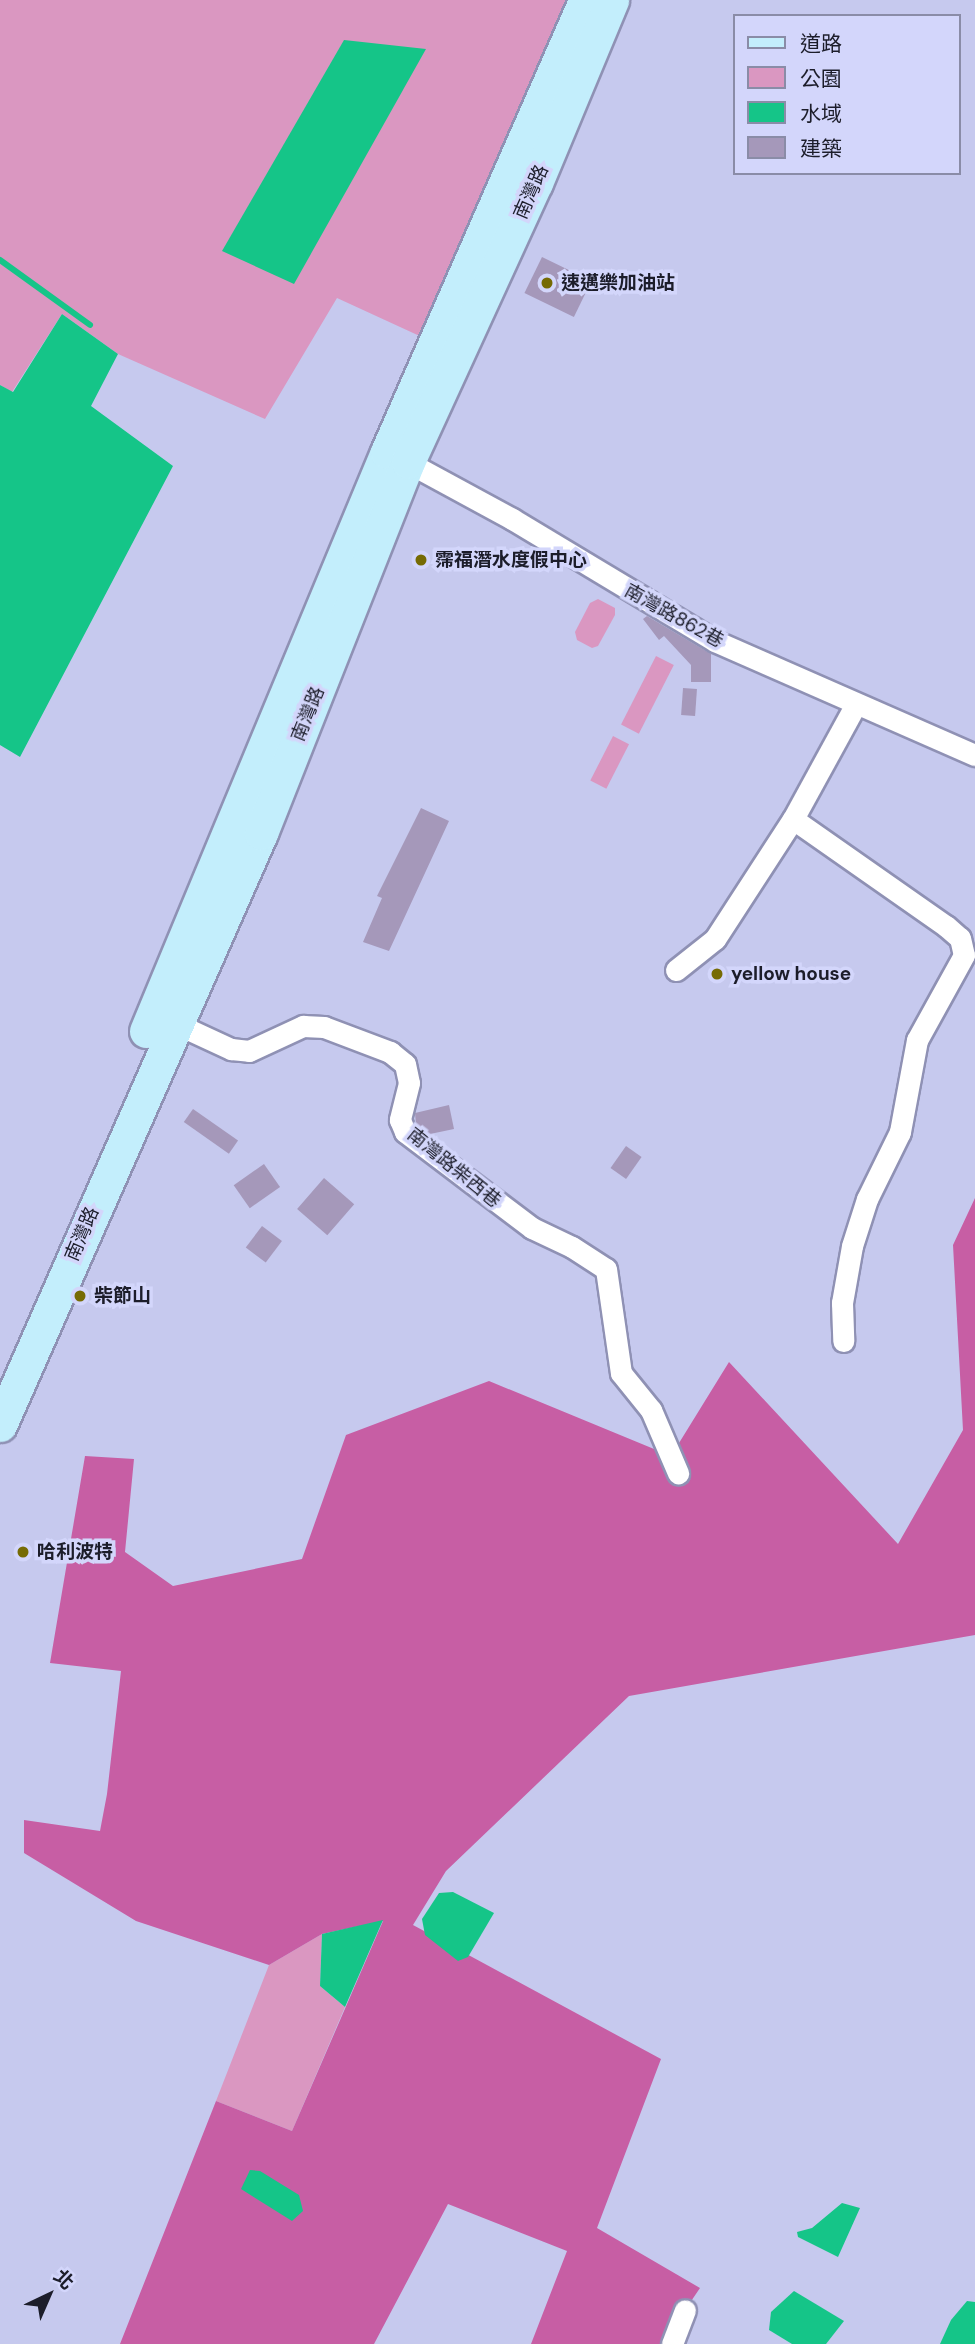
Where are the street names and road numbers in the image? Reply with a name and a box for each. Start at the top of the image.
street label: 南灣路 [509,161,553,223]
street label: 南灣路862巷 [620,579,728,653]
street label: 南灣路 [287,683,329,745]
street label: 南灣路柴西巷 [403,1123,505,1213]
street label: 南灣路 [60,1203,104,1265]

